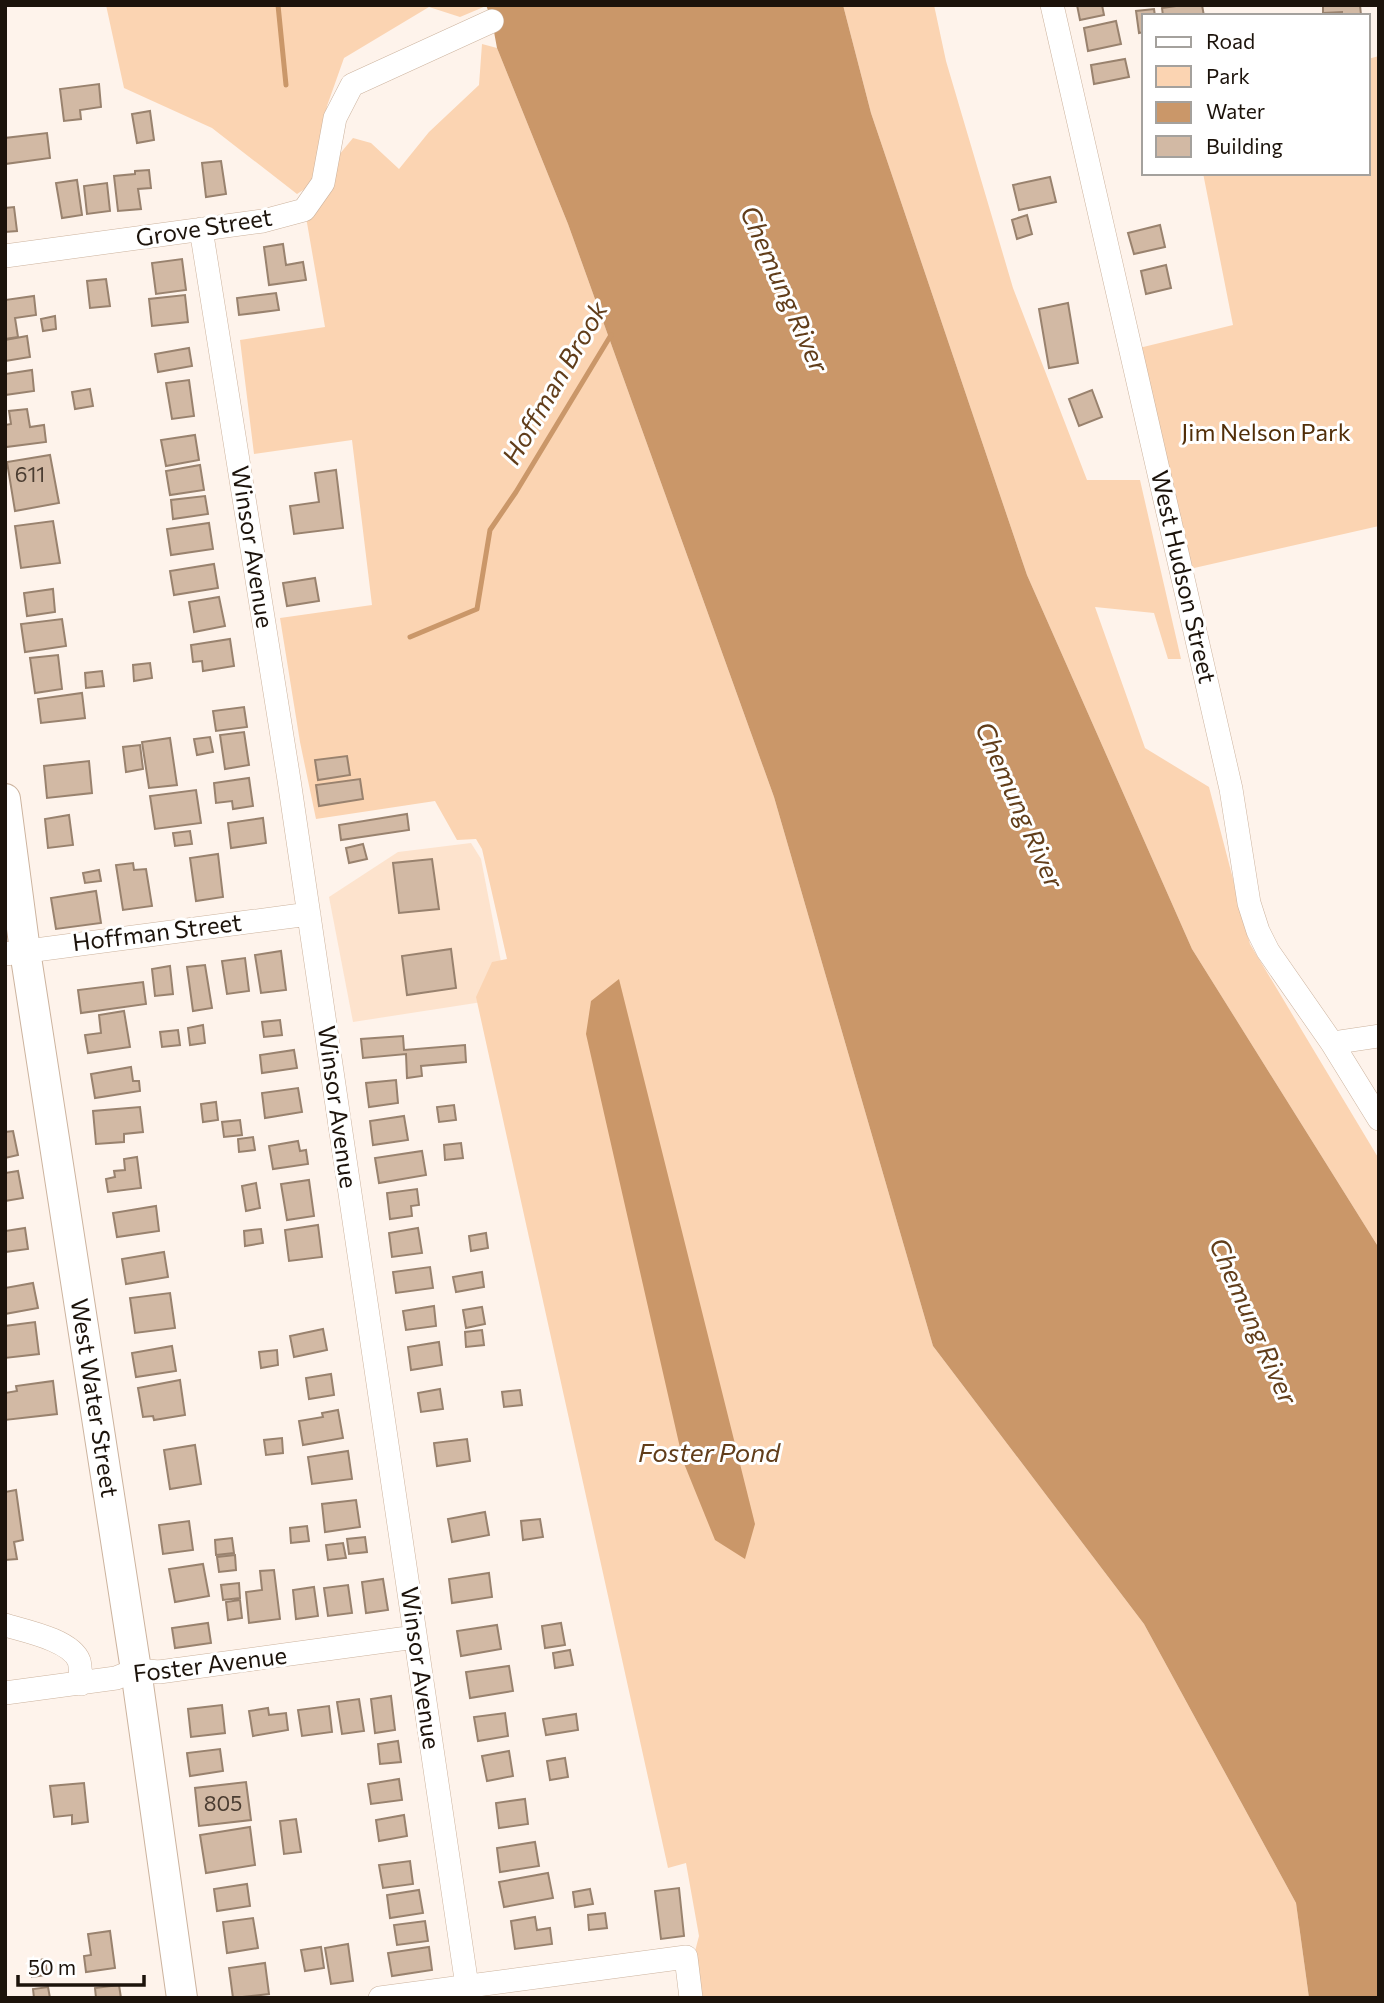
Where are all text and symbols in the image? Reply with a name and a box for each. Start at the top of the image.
legend [1142,14,1370,175]
text: Road [1206,28,1255,53]
text: Park [1206,63,1250,88]
text: Water [1206,98,1265,123]
text: Building [1206,133,1283,158]
water label: Chemung River [735,200,837,378]
street label: Grove Street [134,201,274,252]
water label: Hoffman Brook [495,295,613,469]
park label: Jim Nelson Park [1181,417,1351,446]
house number: 611 [15,461,45,486]
street label: Winsor Avenue [226,464,281,630]
street label: West Hudson Street [1146,467,1223,686]
water label: Chemung River [970,716,1072,894]
street label: Hoffman Street [71,907,243,956]
street label: Winsor Avenue [313,1024,364,1190]
water label: Chemung River [1204,1232,1306,1410]
street label: West Water Street [65,1296,126,1499]
water label: Foster Pond [638,1436,781,1467]
street label: Winsor Avenue [396,1585,447,1751]
street label: Foster Avenue [131,1640,288,1687]
house number: 805 [204,1790,242,1815]
scale bar [18,1944,144,1988]
text: 50 m [28,1954,76,1979]

